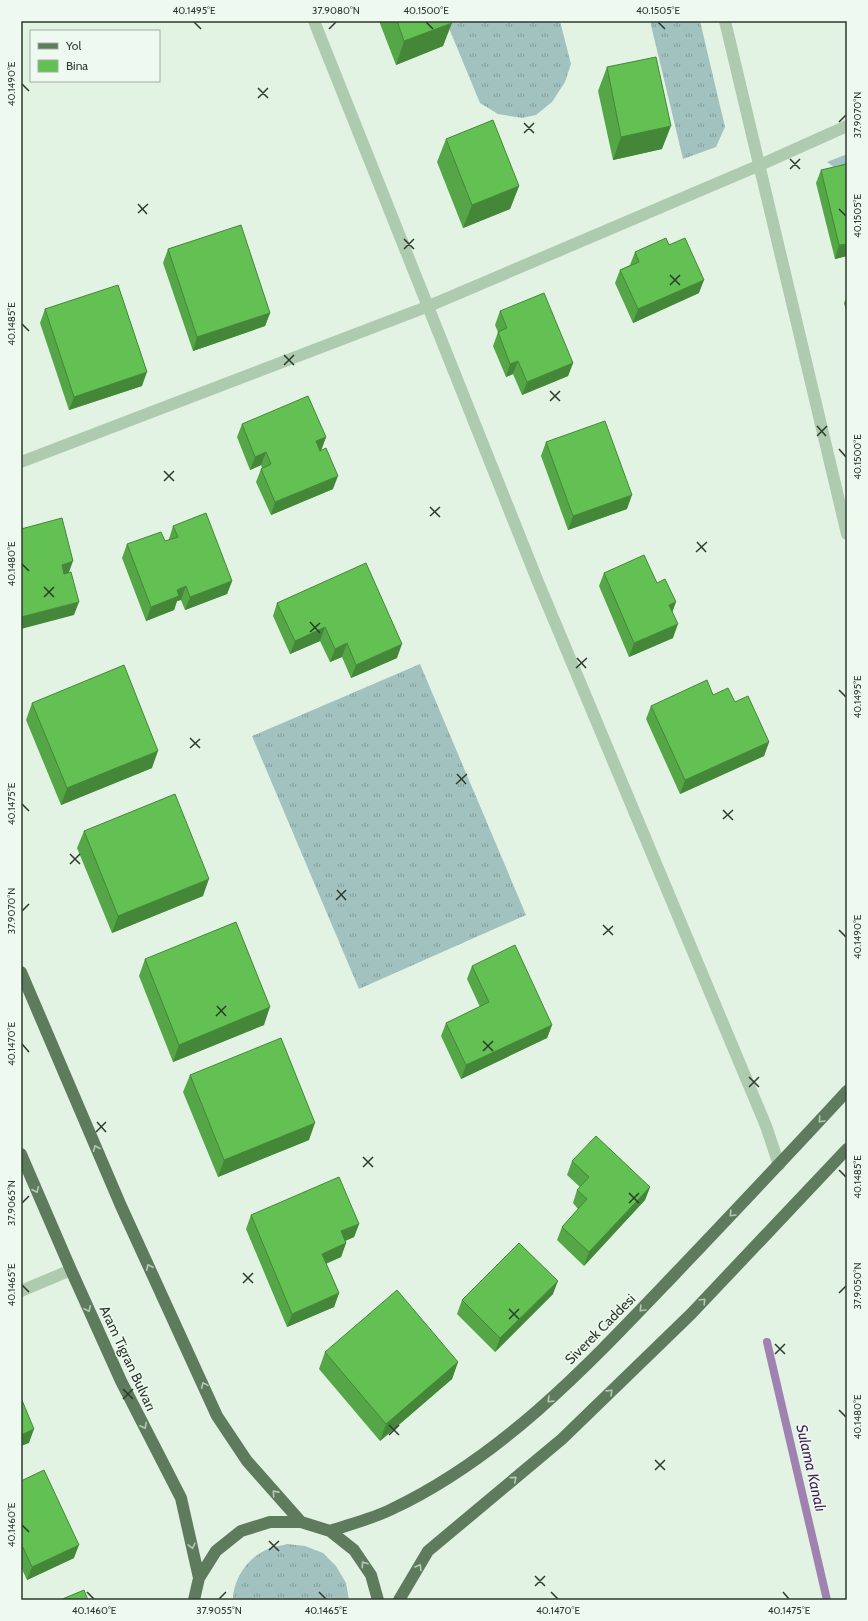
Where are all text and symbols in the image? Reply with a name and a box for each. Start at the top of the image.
text: 40.1495°E [172,4,216,17]
text: 37.9080°N [312,4,360,17]
text: 40.1500°E [403,4,449,17]
text: 40.1505°E [636,4,680,17]
legend [30,30,160,82]
text: Yol [65,38,81,53]
text: Bina [66,58,88,73]
text: 40.1490°E [5,61,18,106]
text: 37.9070°N [851,92,864,138]
text: 40.1505°E [851,194,864,238]
text: 40.1485°E [5,302,18,346]
text: 40.1500°E [851,434,864,480]
text: 40.1480°E [5,541,18,587]
text: 40.1495°E [851,675,864,719]
text: 40.1475°E [5,782,18,825]
text: 37.9070°N [5,888,18,934]
text: 40.1490°E [851,914,864,959]
text: 40.1470°E [5,1022,18,1066]
one-way arrow [818,1115,825,1122]
one-way arrow [93,1145,101,1153]
text: 40.1485°E [851,1155,864,1199]
text: 37.9065°N [5,1180,18,1226]
one-way arrow [32,1186,40,1193]
one-way arrow [730,1210,737,1217]
text: 37.9050°N [851,1262,864,1310]
text: 40.1465°E [5,1263,18,1307]
one-way arrow [146,1264,154,1271]
street label: Siverek Caddesi [561,1290,639,1368]
one-way arrow [698,1298,706,1306]
street label: Aram Tigran Bulvarı [96,1302,160,1414]
one-way arrow [640,1304,647,1311]
one-way arrow [84,1305,92,1312]
one-way arrow [200,1382,208,1389]
one-way arrow [605,1389,613,1397]
text: 40.1480°E [851,1394,864,1440]
one-way arrow [547,1395,555,1403]
one-way arrow [140,1422,147,1430]
water label: Sulama Kanalı [792,1423,830,1513]
one-way arrow [509,1477,516,1484]
one-way arrow [273,1490,280,1497]
text: 40.1460°E [5,1502,18,1547]
one-way arrow [187,1543,195,1550]
one-way arrow [361,1561,369,1568]
one-way arrow [414,1564,421,1571]
text: 40.1460°E [72,1604,117,1617]
text: 37.9055°N [196,1604,242,1617]
text: 40.1465°E [304,1604,348,1617]
text: 40.1470°E [536,1604,580,1617]
text: 40.1475°E [768,1604,811,1617]

